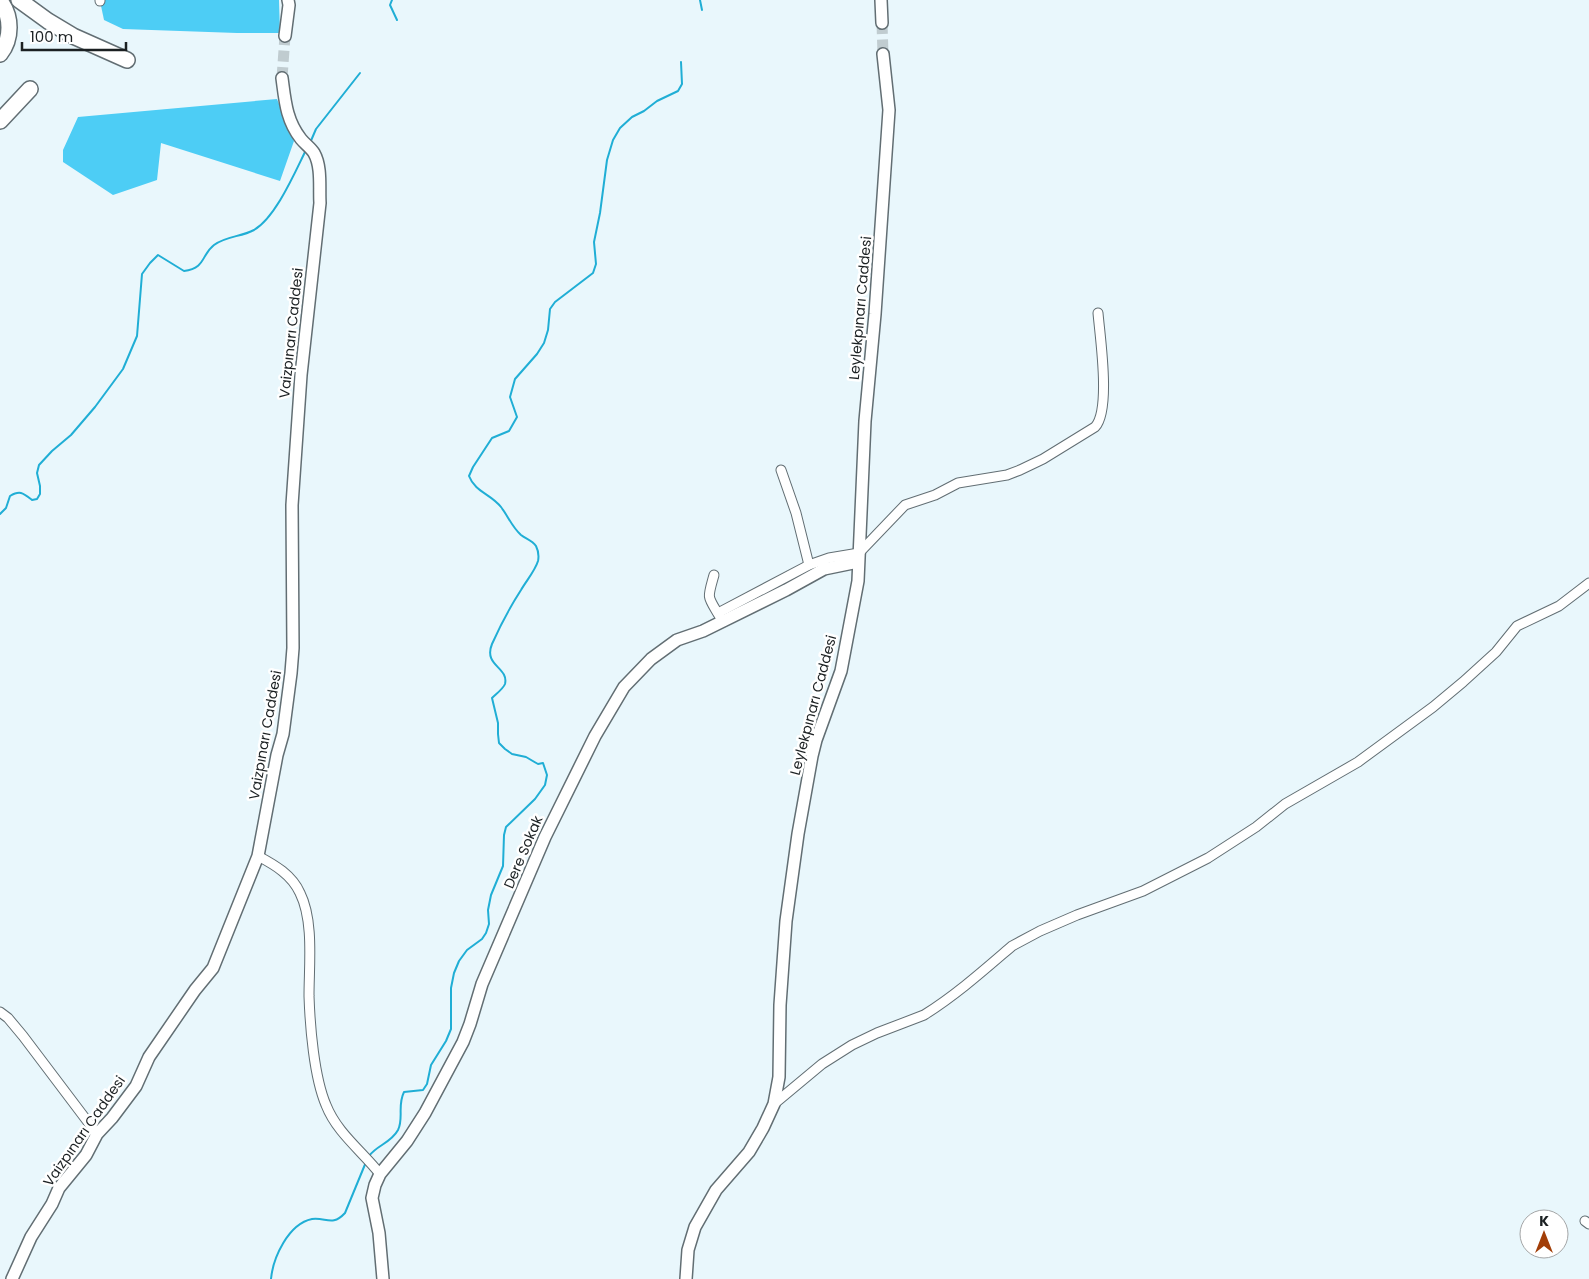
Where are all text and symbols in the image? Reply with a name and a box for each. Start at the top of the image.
scale bar [22,20,126,52]
text: 100 m [30,26,73,47]
street label: Leylekpınarı Caddesi [844,235,876,381]
street label: Vaizpınarı Caddesi [274,267,308,399]
street label: Leylekpınarı Caddesi [785,633,841,777]
street label: Vaizpınarı Caddesi [244,669,286,801]
street label: Dere Sokak [499,812,548,891]
street label: Vaizpınarı Caddesi [38,1072,130,1190]
north arrow [1519,1209,1569,1259]
text: K [1539,1211,1549,1231]

